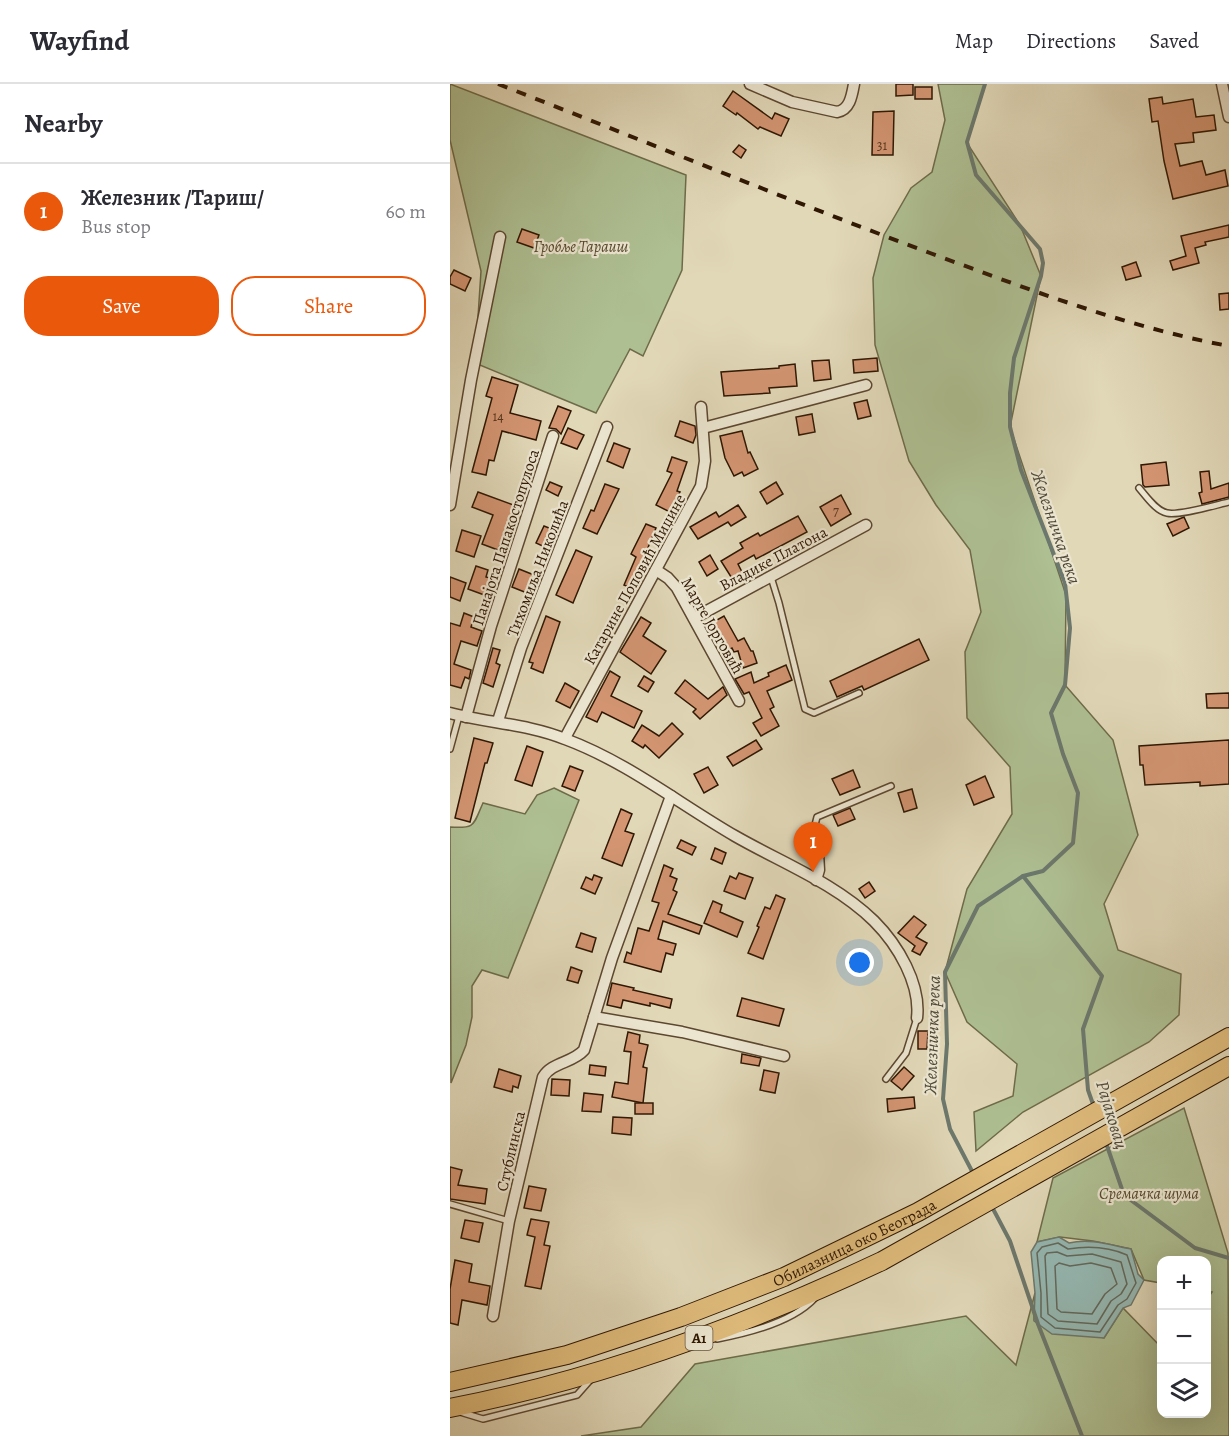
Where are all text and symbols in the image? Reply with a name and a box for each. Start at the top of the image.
text: Wayfind [30,22,129,60]
text: Map [955,27,993,55]
text: Directions [1026,27,1116,55]
text: Saved [1149,27,1199,55]
text: Nearby [24,106,103,141]
house number: 31 [877,136,888,155]
text: Железник /Тариш/ [81,183,264,213]
text: 1 [40,198,47,225]
text: 60 m [386,198,426,225]
text: Bus stop [81,213,151,240]
park label: Гробље Тараиш [534,236,629,258]
button: Save [24,276,219,336]
button: Share [231,276,426,336]
house number: 14 [492,407,504,426]
street label: Панајота Папакостопулоса [467,446,545,628]
water label: Железничка река [1025,466,1087,587]
street label: Катарине Поповић Миџине [579,490,691,669]
street label: Тихомиља Николића [502,496,574,640]
house number: 7 [833,502,839,521]
street label: Владике Платона [716,521,832,597]
street label: Марте Јорговић [676,573,749,678]
pin: 1 [794,822,832,872]
your location [845,948,874,977]
water label: Железничка река [918,975,946,1096]
water label: Рајаковац [1090,1078,1134,1152]
street label: Стублинска [491,1108,531,1194]
park label: Сремачка шума [1099,1183,1199,1205]
street label: Обилазница око Београда [770,1194,941,1292]
map controls [1157,1256,1211,1418]
button: + [1157,1256,1211,1310]
button: − [1157,1310,1211,1364]
road number: A1 [686,1326,712,1350]
button: layers [1157,1364,1211,1418]

